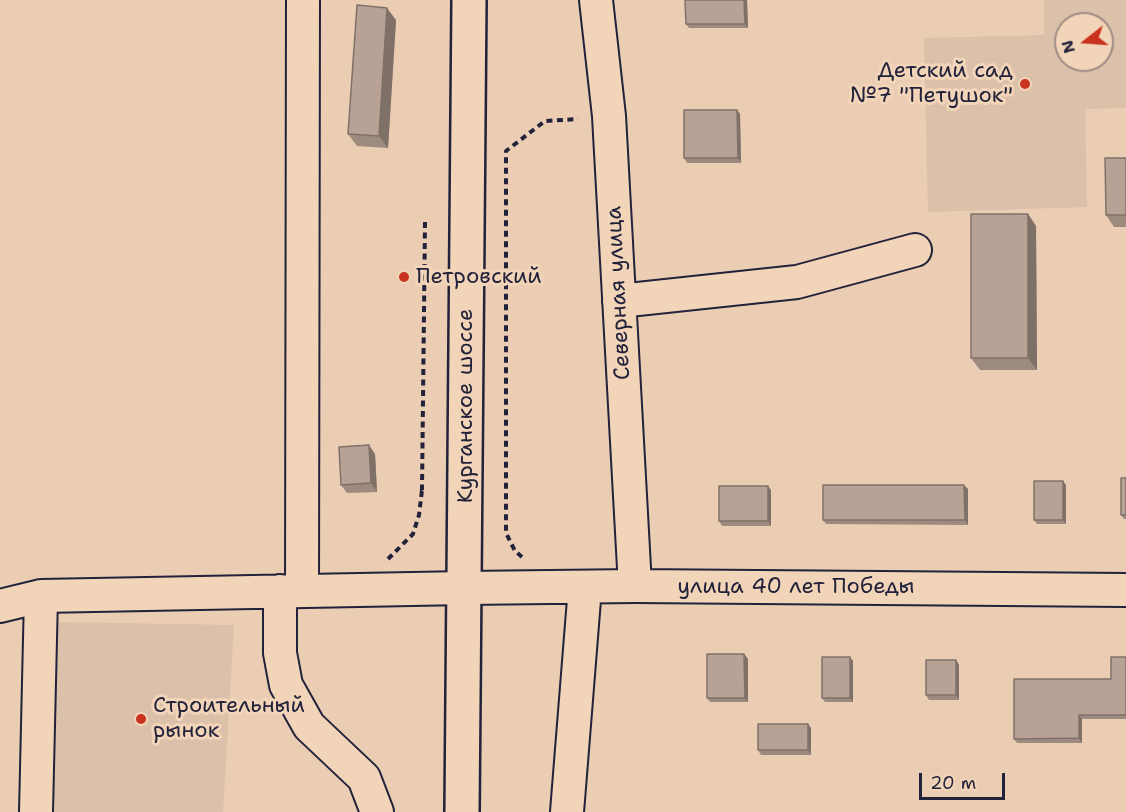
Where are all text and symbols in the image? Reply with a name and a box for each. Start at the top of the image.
north arrow [1054,12,1114,72]
text: N [1056,38,1080,56]
place label: Детский сад №7 "Петушок" [850,58,1013,110]
marker: Детский сад №7 "Петушок" [1018,77,1032,91]
street label: Северная улица [601,205,637,381]
place label: Петровский [416,264,542,290]
marker: Петровский [397,270,411,284]
street label: Курганское шоссе [453,309,479,503]
street label: улица 40 лет Победы [677,574,915,600]
place label: Строительный рынок [153,693,305,744]
marker: Строительный рынок [134,712,148,726]
scale bar [922,761,1008,799]
text: 20 m [930,771,976,795]

